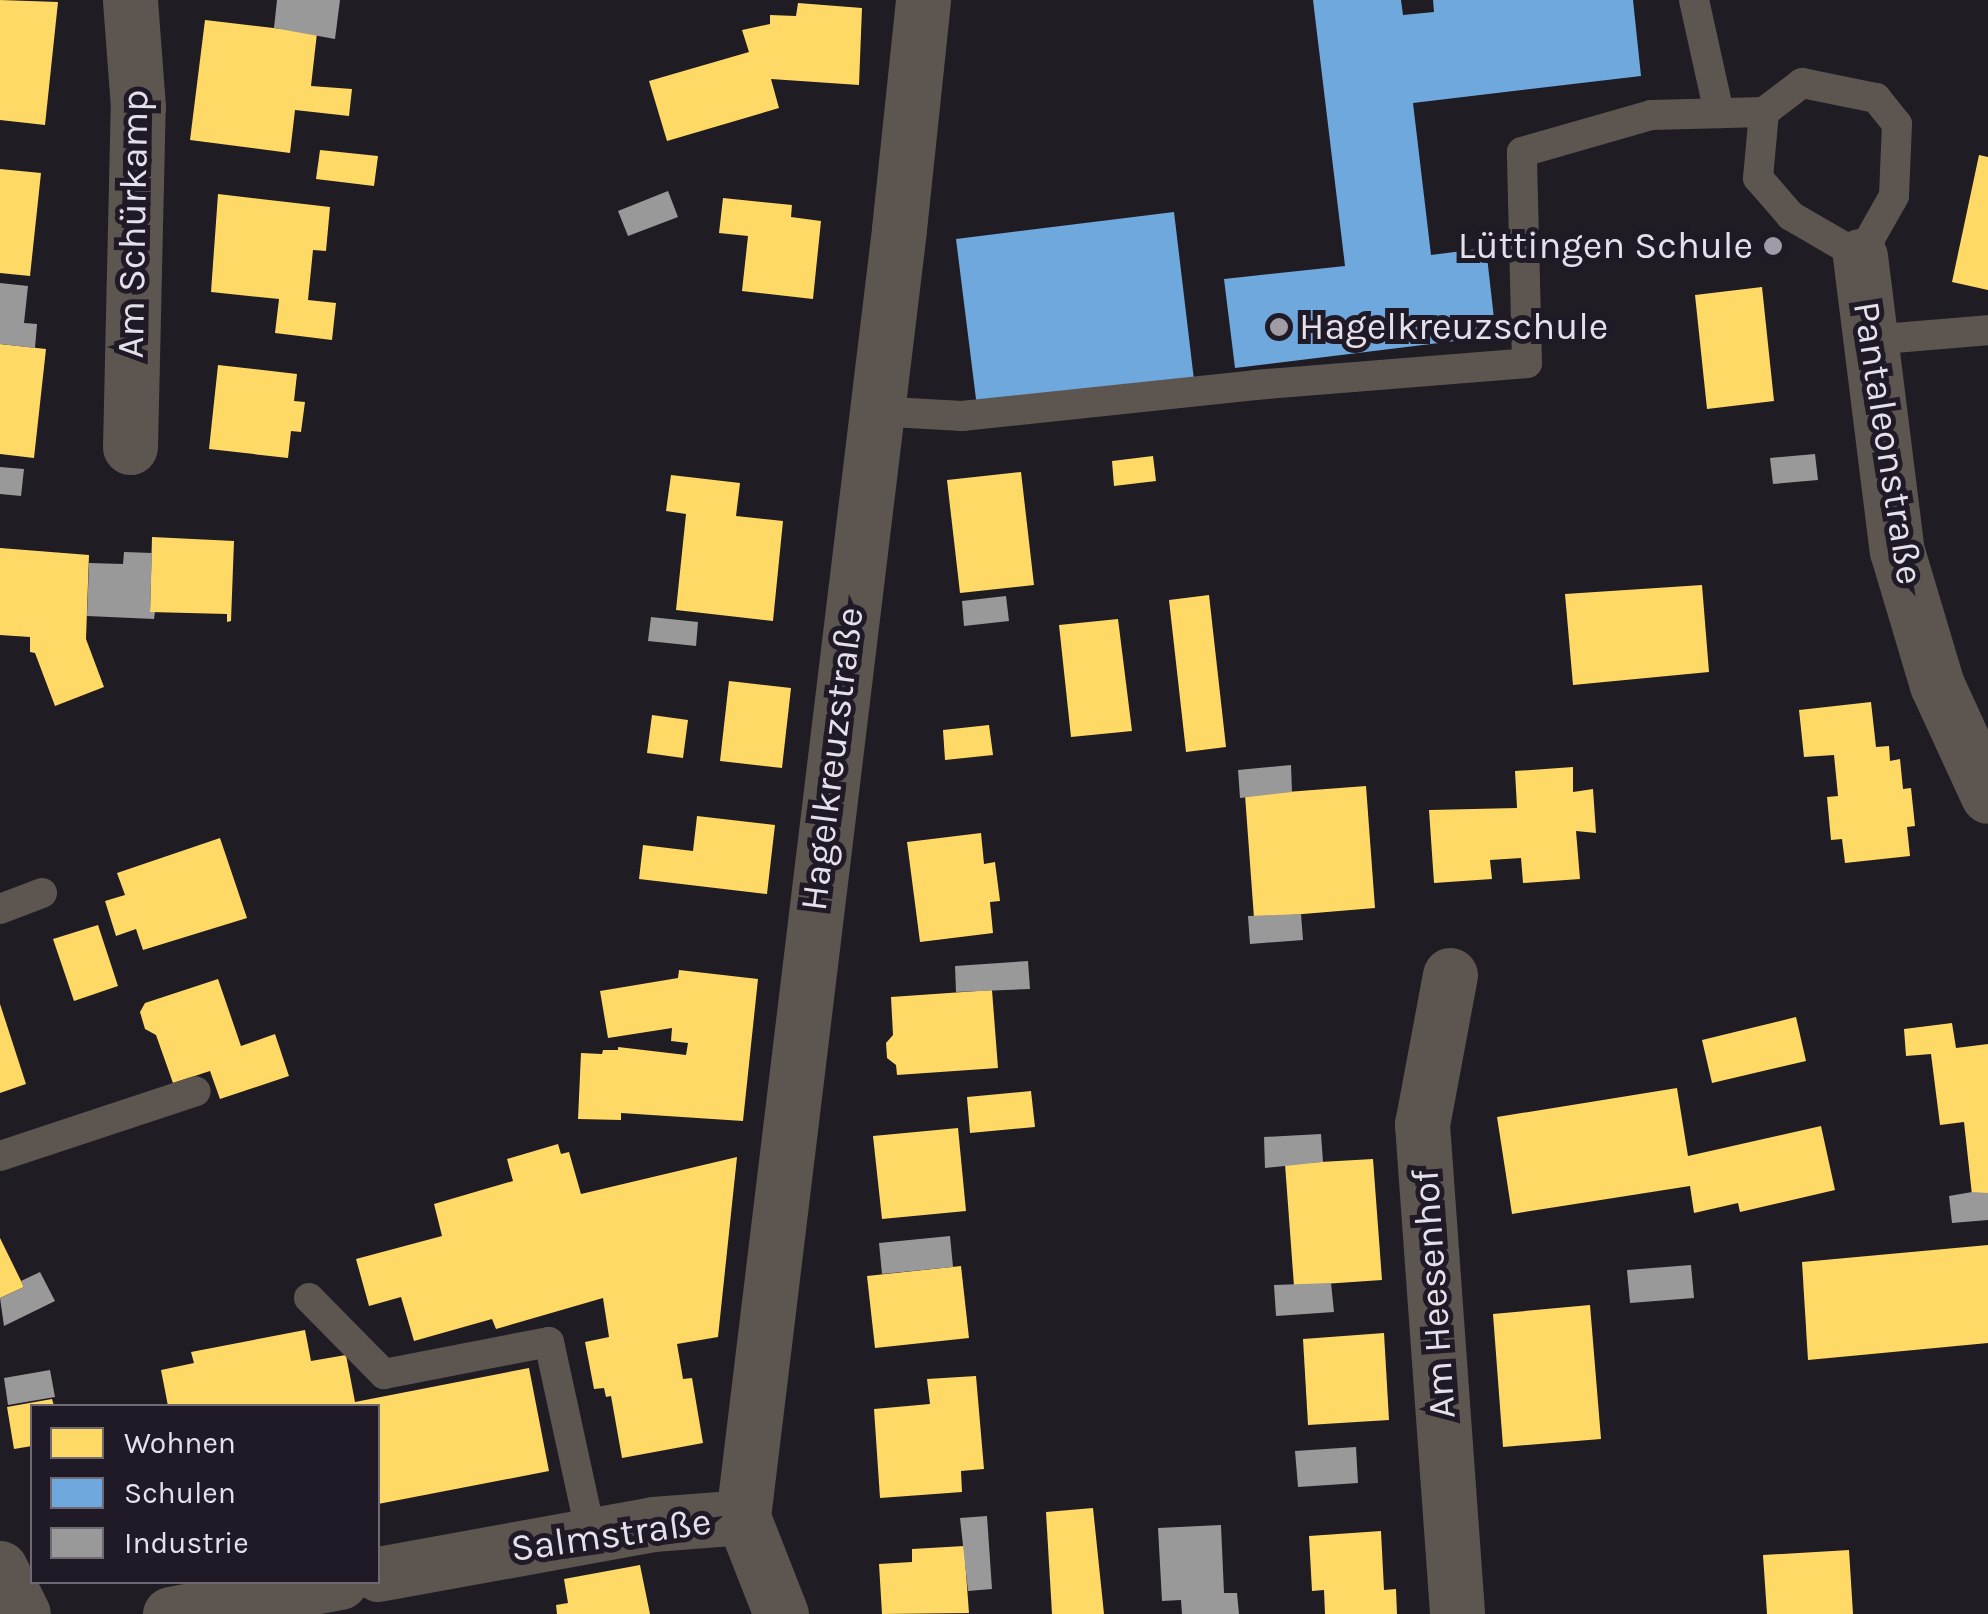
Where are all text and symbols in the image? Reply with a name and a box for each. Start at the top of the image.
street label: Am Schürkamp [108,89,158,359]
place label: Lüttingen Schule [1458,223,1753,269]
marker: Lüttingen Schule [1762,235,1784,257]
street label: Pantaleonstraße [1843,298,1933,588]
place label: Hagelkreuzschule [1299,304,1608,350]
marker: Hagelkreuzschule [1268,316,1290,338]
street label: Hagelkreuzstraße [791,605,873,913]
street label: Am Heesenhof [1403,1168,1465,1420]
legend [30,1404,380,1584]
text: Wohnen [124,1425,236,1461]
text: Schulen [124,1475,236,1511]
street label: Salmstraße [508,1498,714,1572]
text: Industrie [124,1525,249,1561]

